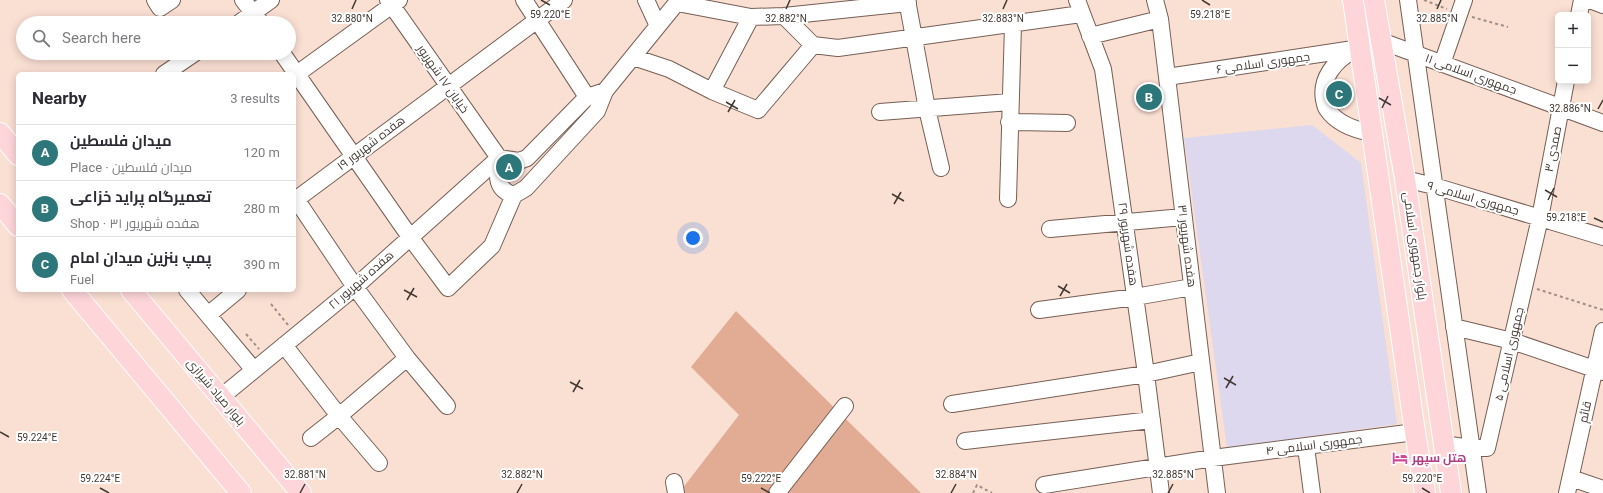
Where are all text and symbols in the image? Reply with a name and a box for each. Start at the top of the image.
text: 59.220°E [530,9,570,20]
text: 59.218°E [1190,9,1230,20]
map controls [1555,12,1591,84]
button: + [1555,12,1591,48]
text: 32.880°N [331,13,373,24]
text: 32.882°N [765,13,807,24]
text: 32.883°N [982,13,1024,24]
text: 32.885°N [1416,13,1458,24]
search box [16,16,296,60]
icon: search [30,27,52,49]
text: Search here [62,29,141,47]
street label: خیابان ۱۷ شهریور [414,41,472,116]
button: − [1555,48,1591,84]
street label: جمهوری اسلامی ۶ [1215,49,1311,77]
street label: جمهوری اسلامی ۱۱ [1423,51,1519,97]
pin: C [1326,79,1352,109]
pin: B [1136,82,1162,112]
text: Nearby [32,88,87,108]
text: 3 results [230,91,280,106]
text: 32.886°N [1549,103,1591,114]
street label: هفده شهریور ۱۹ [334,113,408,173]
street label: صمدی ۳ [1542,125,1564,173]
text: میدان فلسطین [70,132,172,150]
text: A [41,145,49,160]
text: 120 m [243,145,280,160]
pin: A [496,152,522,182]
text: Place · میدان فلسطین [70,160,192,175]
street label: جمهوری اسلامی ۹ [1425,178,1521,218]
text: تعمیرگاه پراید خزاعی [70,188,211,206]
street label: بلوار جمهوری اسلامی [1400,191,1430,301]
text: B [41,201,49,216]
text: 280 m [243,201,280,216]
street label: هفده شهریور ۲۹ [1115,201,1141,287]
street label: هفده شهریور ۳۱ [1175,204,1199,288]
text: 59.218°E [1546,212,1586,223]
text: Shop · هفده شهریور ۳۱ [70,216,200,231]
your location [683,228,703,248]
street label: هفده شهریور ۲۱ [326,248,396,312]
text: پمپ بنزین میدان امام [70,249,211,267]
text: C [41,257,49,272]
text: 390 m [243,257,280,272]
text: Fuel [70,272,94,287]
street label: جمهوری اسلامی ۵ [1491,306,1527,402]
street label: بلوار صیاد شیرازی [184,356,248,428]
street label: قائم [1576,400,1595,424]
text: 59.224°E [17,432,57,443]
street label: جمهوری اسلامی ۴ [1265,432,1363,458]
hotel icon: هتل سپهر [1391,449,1409,467]
place label: هتل سپهر [1411,451,1467,467]
text: 32.881°N [284,469,326,480]
text: 32.882°N [501,469,543,480]
text: 32.884°N [935,469,977,480]
text: 32.885°N [1152,469,1194,480]
text: 59.224°E [80,473,120,484]
text: 59.222°E [741,473,781,484]
text: 59.220°E [1402,473,1442,484]

